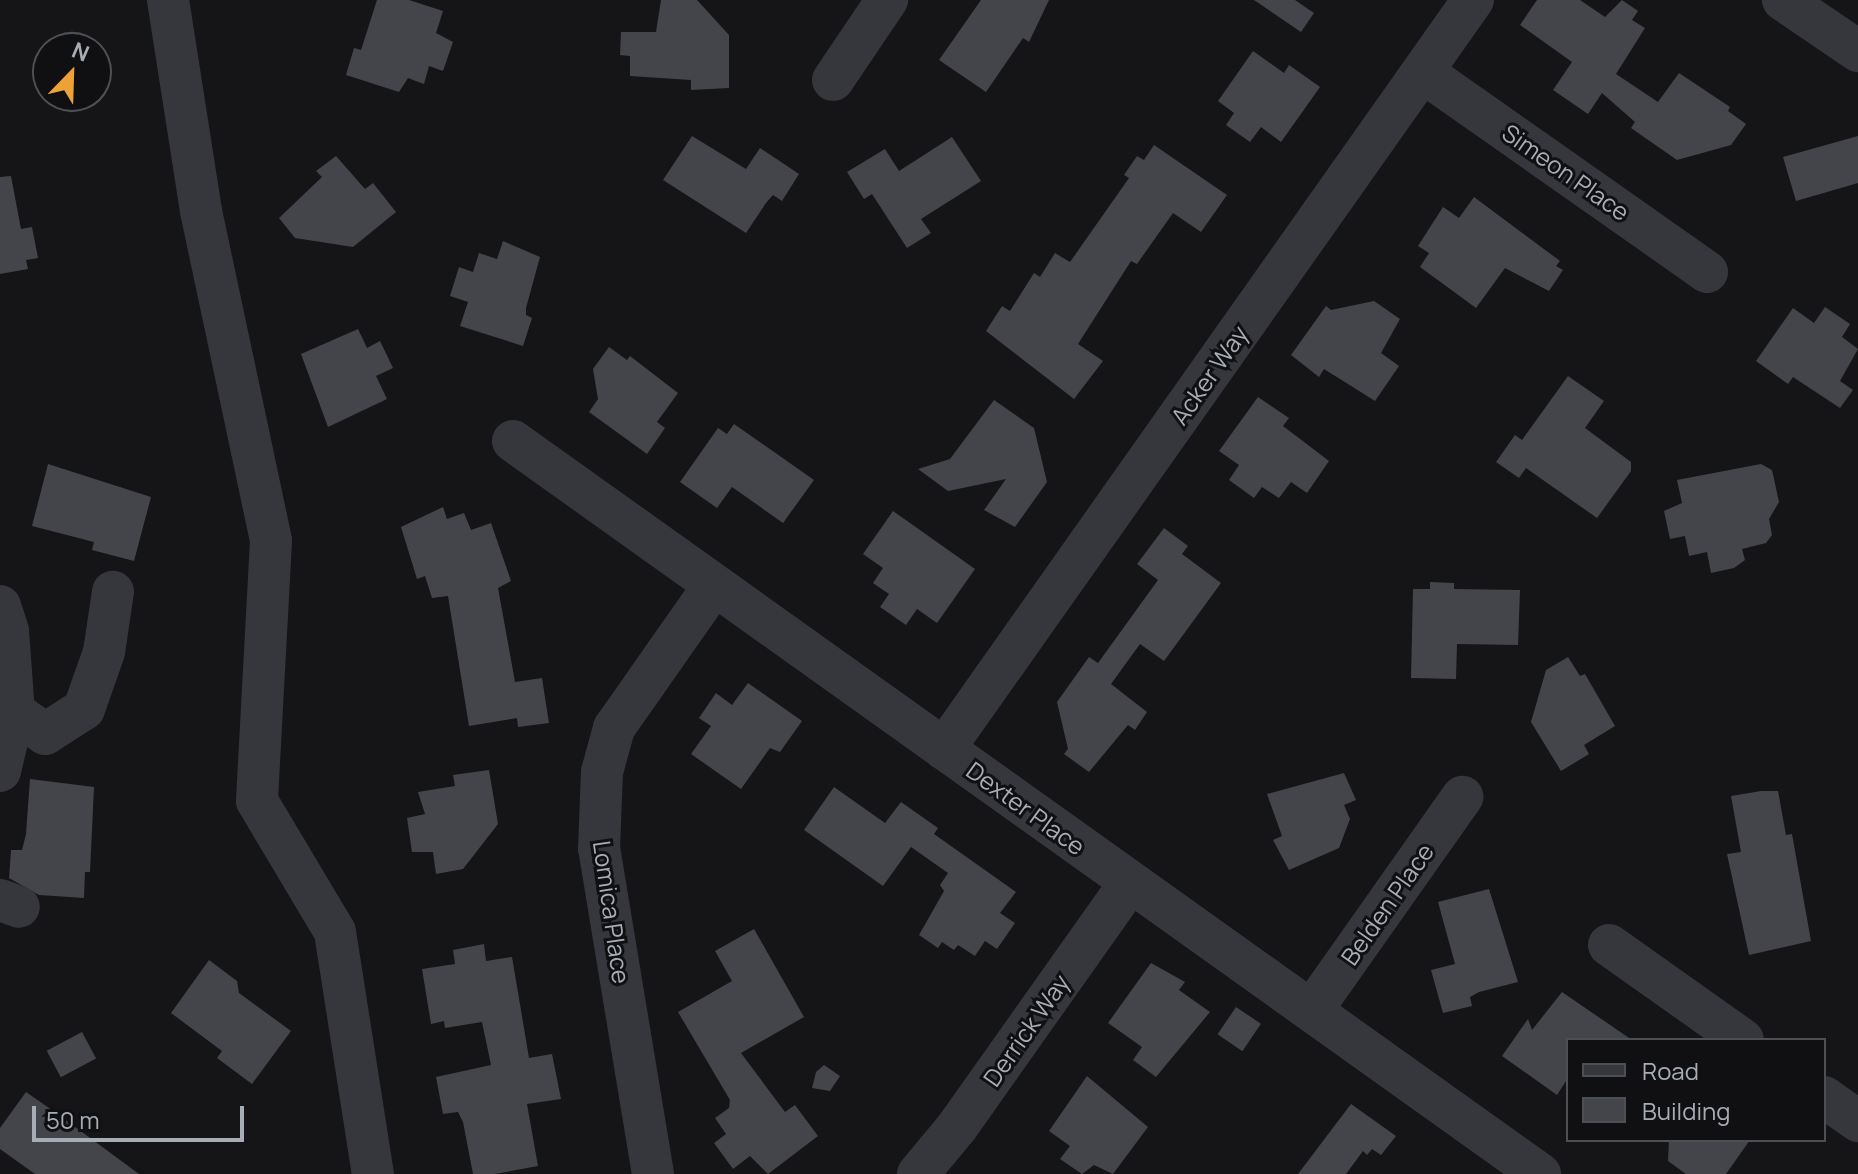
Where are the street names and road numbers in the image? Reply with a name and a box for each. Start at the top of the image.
street label: Simeon Place [1497,118,1635,226]
street label: Acker Way [1164,320,1254,430]
street label: Dexter Place [961,755,1091,861]
street label: Belden Place [1335,838,1439,970]
street label: Lomica Place [588,839,636,985]
street label: Derrick Way [977,969,1075,1091]

